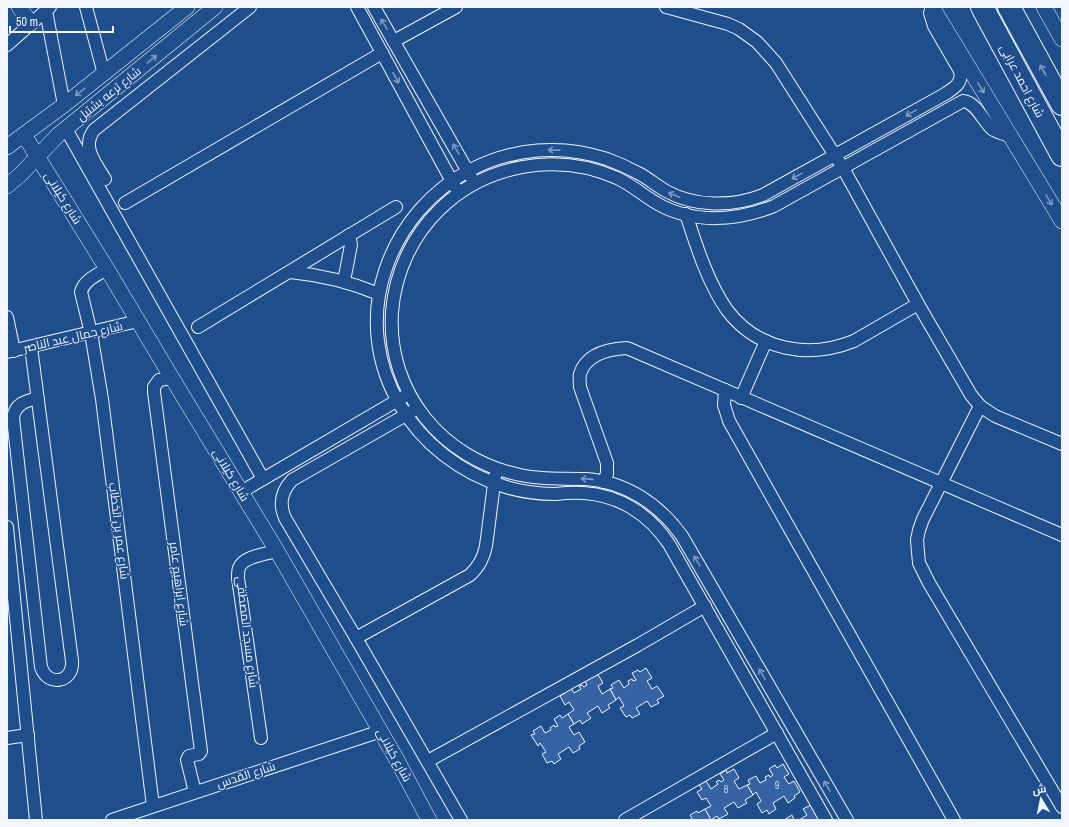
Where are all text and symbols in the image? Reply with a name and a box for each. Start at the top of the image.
scale bar [10,8,113,34]
text: 50 m [16,14,38,30]
one-way arrow [380,18,388,30]
street label: شارع احمد عرابى [996,42,1048,121]
one-way arrow [146,54,157,63]
street label: شارع ترعه بشتيل [73,63,145,125]
one-way arrow [1039,64,1047,76]
one-way arrow [392,72,400,84]
one-way arrow [978,82,986,94]
one-way arrow [74,88,85,97]
one-way arrow [905,110,917,118]
one-way arrow [451,143,459,155]
one-way arrow [548,146,561,154]
street label: شارع كيلانى [41,169,85,227]
one-way arrow [791,173,803,181]
one-way arrow [668,190,680,198]
one-way arrow [1045,194,1053,206]
street label: شارع جمال عبد الناصر [21,318,124,356]
street label: شارع كيلانى [209,446,253,504]
one-way arrow [581,476,594,483]
street label: شارع عمر بن الخطاب [105,482,133,580]
street label: شارع ابراهيم عامر [166,540,192,627]
one-way arrow [692,555,700,567]
street label: شارع مسجد المصطفى [232,575,262,689]
one-way arrow [757,668,765,680]
street label: شارع كيلانى [373,725,415,785]
street label: شارع القدس [214,758,278,792]
house number: 9 [775,779,780,792]
north arrow [1021,779,1061,819]
one-way arrow [823,781,831,792]
text: ش [1031,781,1047,797]
house number: 8 [724,783,729,796]

